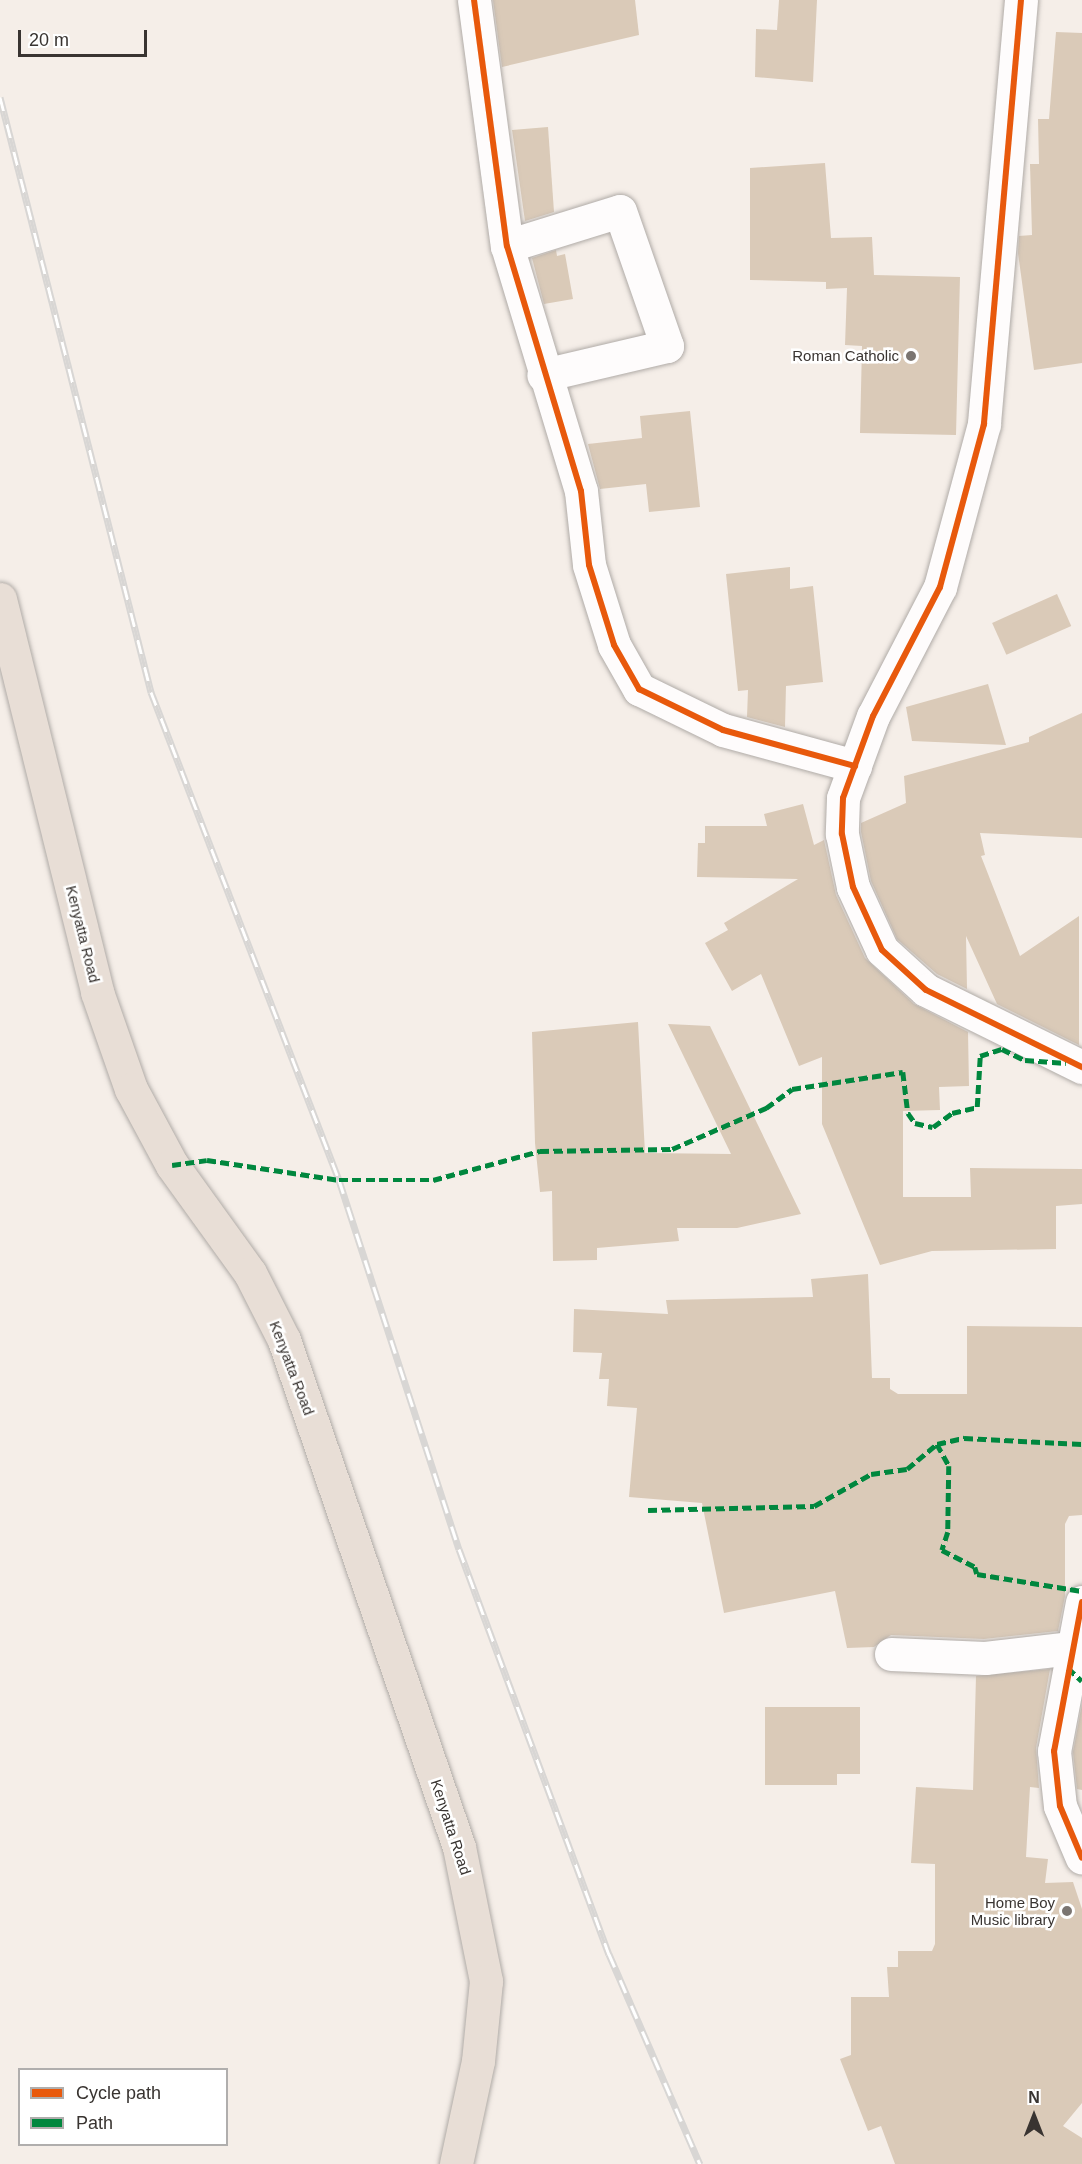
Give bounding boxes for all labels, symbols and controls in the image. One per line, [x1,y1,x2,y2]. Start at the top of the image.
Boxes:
scale bar [21,18,150,56]
text: 20 m [29,30,69,50]
place label: Roman Catholic [792,347,899,365]
marker: Roman Catholic [904,349,918,363]
street label: Kenyatta Road [62,884,104,984]
street label: Kenyatta Road [266,1318,318,1418]
street label: Kenyatta Road [427,1777,475,1877]
place label: Home Boy Music library [971,1893,1055,1928]
marker: Home Boy Music library [1060,1904,1074,1918]
legend [18,2068,228,2146]
text: Cycle path [76,2083,161,2103]
north arrow [1004,2086,1064,2146]
text: N [1028,2089,1040,2106]
text: Path [76,2113,113,2133]

